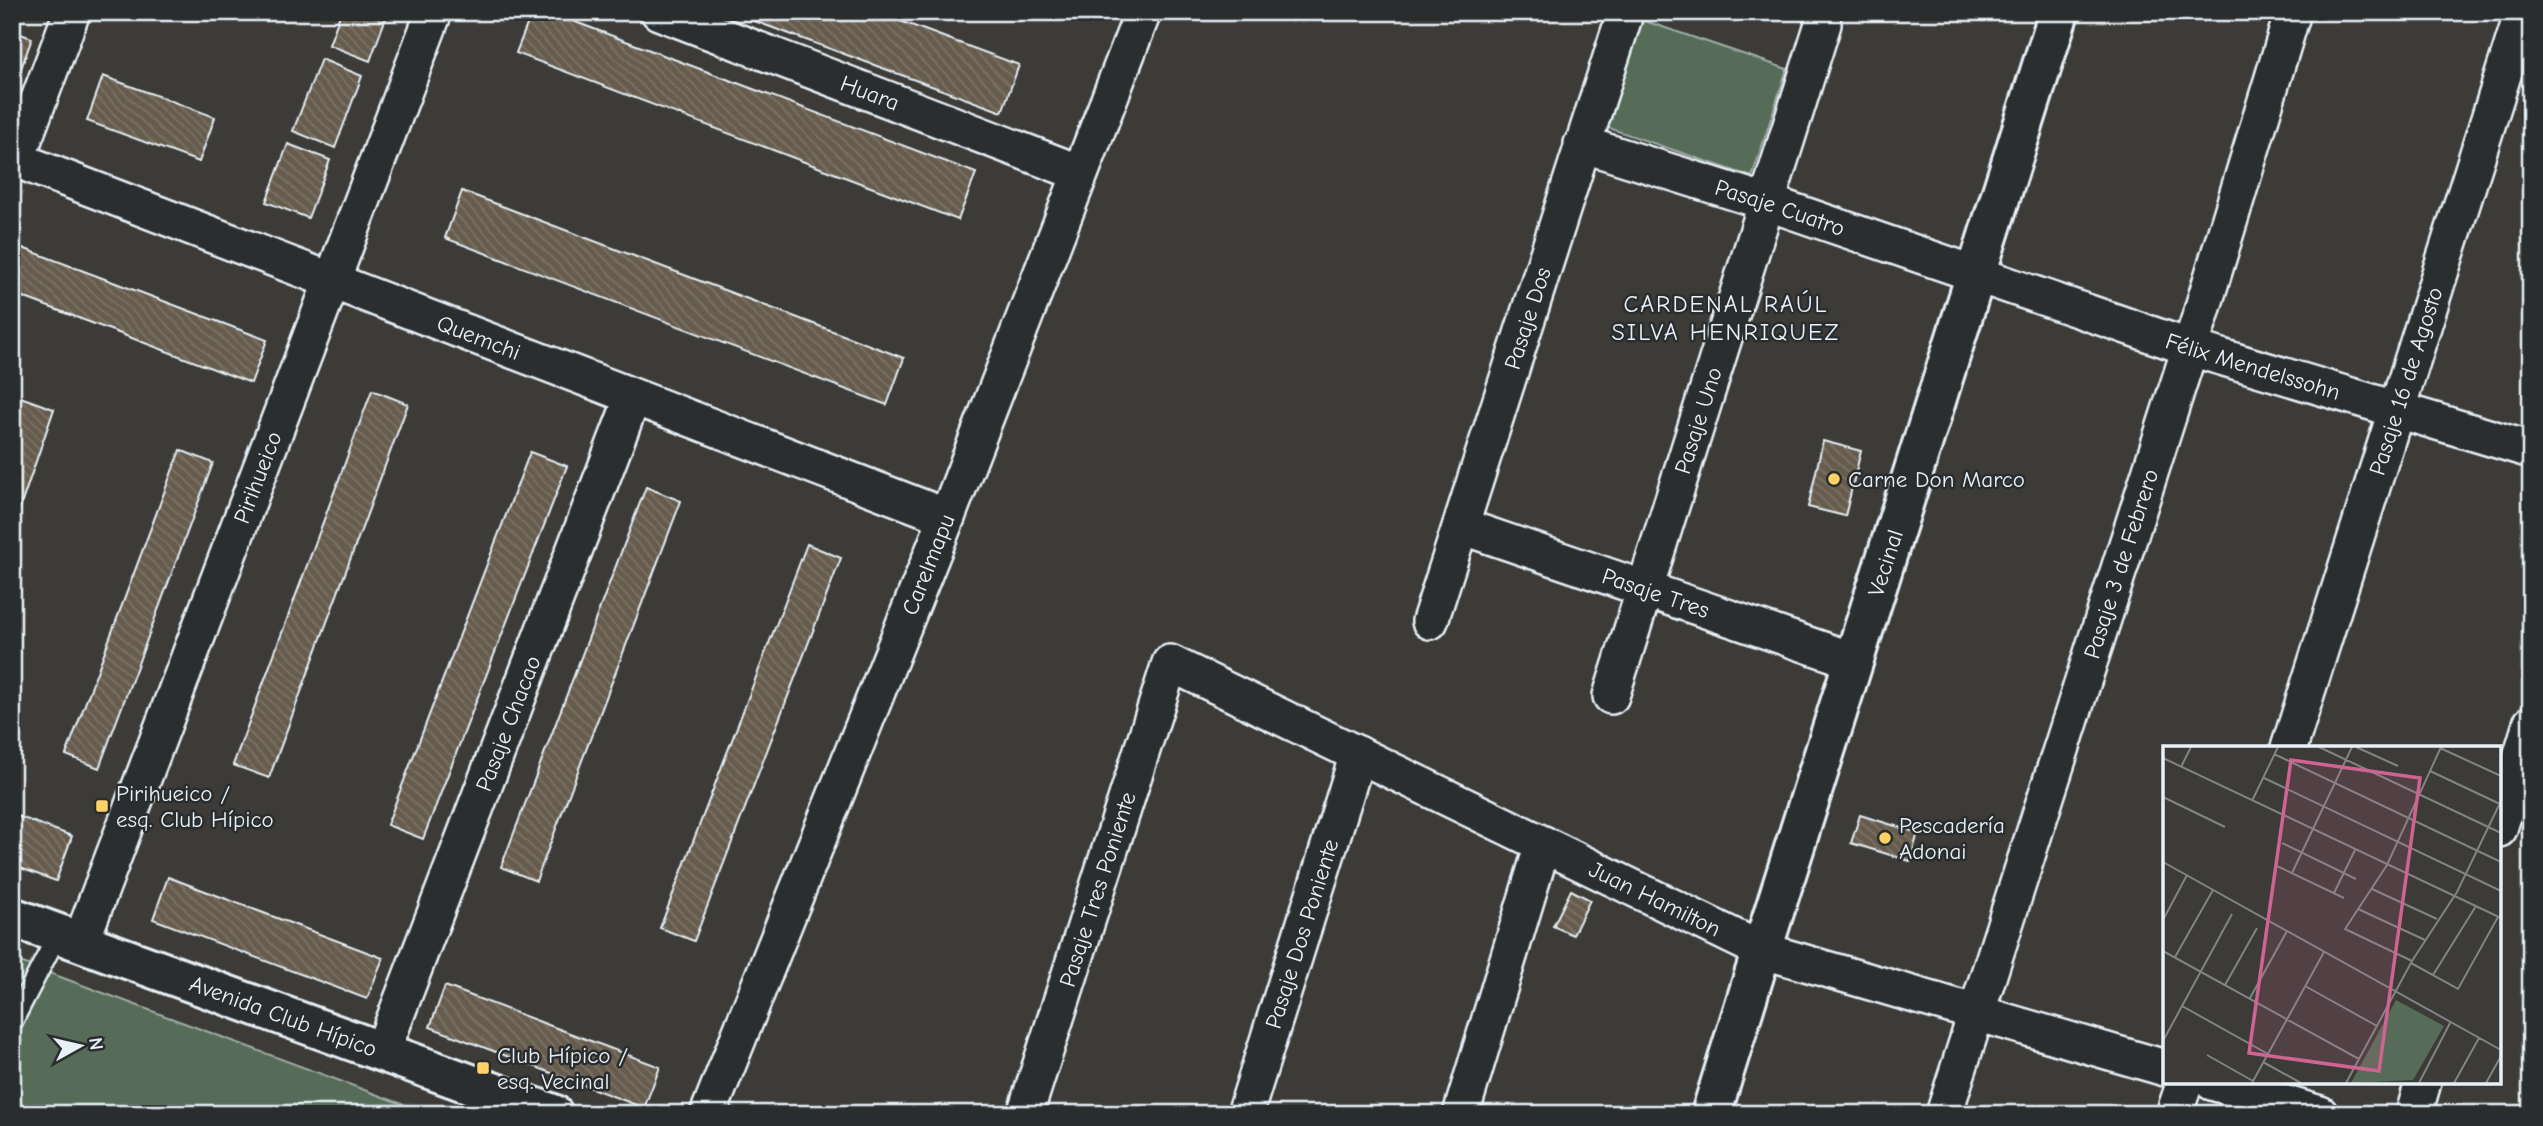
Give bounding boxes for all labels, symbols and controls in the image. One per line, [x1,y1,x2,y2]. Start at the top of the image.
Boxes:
street label: Huara [837,69,903,116]
street label: Pasaje Cuatro [1712,173,1849,242]
street label: Pasaje Dos [1498,264,1556,373]
street label: Pasaje 16 de Agosto [2363,284,2448,478]
district label: CARDENAL RAÚL SILVA HENRIQUEZ [1612,290,1840,346]
street label: Quemchi [433,309,524,365]
street label: Félix Mendelssohn [2162,327,2344,405]
street label: Pasaje Uno [1668,364,1727,477]
street label: Pirihueico [228,427,287,527]
place label: Carne Don Marco [1848,466,2025,493]
street label: Pasaje 3 de Febrero [2078,466,2164,662]
marker: Carne Don Marco [1826,471,1842,487]
street label: Carelmapu [896,510,960,619]
street label: Vecinal [1862,526,1908,600]
street label: Pasaje Tres [1599,562,1713,624]
street label: Pasaje Chacao [470,652,546,795]
inset map [2163,746,2501,1084]
place label: Pirihueico / esq. Club Hípico [116,780,274,833]
street label: Pasaje Tres Poniente [1053,789,1141,990]
marker: Pirihueico / esq. Club Hípico [94,798,110,814]
place label: Pescadería Adonai [1899,812,2005,865]
marker: Pescadería Adonai [1877,830,1893,846]
street label: Pasaje Dos Poniente [1259,835,1344,1032]
street label: Juan Hamilton [1585,855,1725,942]
street label: Avenida Club Hípico [186,969,381,1062]
north arrow [46,1010,116,1080]
text: N [84,1036,108,1051]
place label: Club Hípico / esq. Vecinal [497,1042,628,1095]
marker: Club Hípico / esq. Vecinal [475,1060,491,1076]

